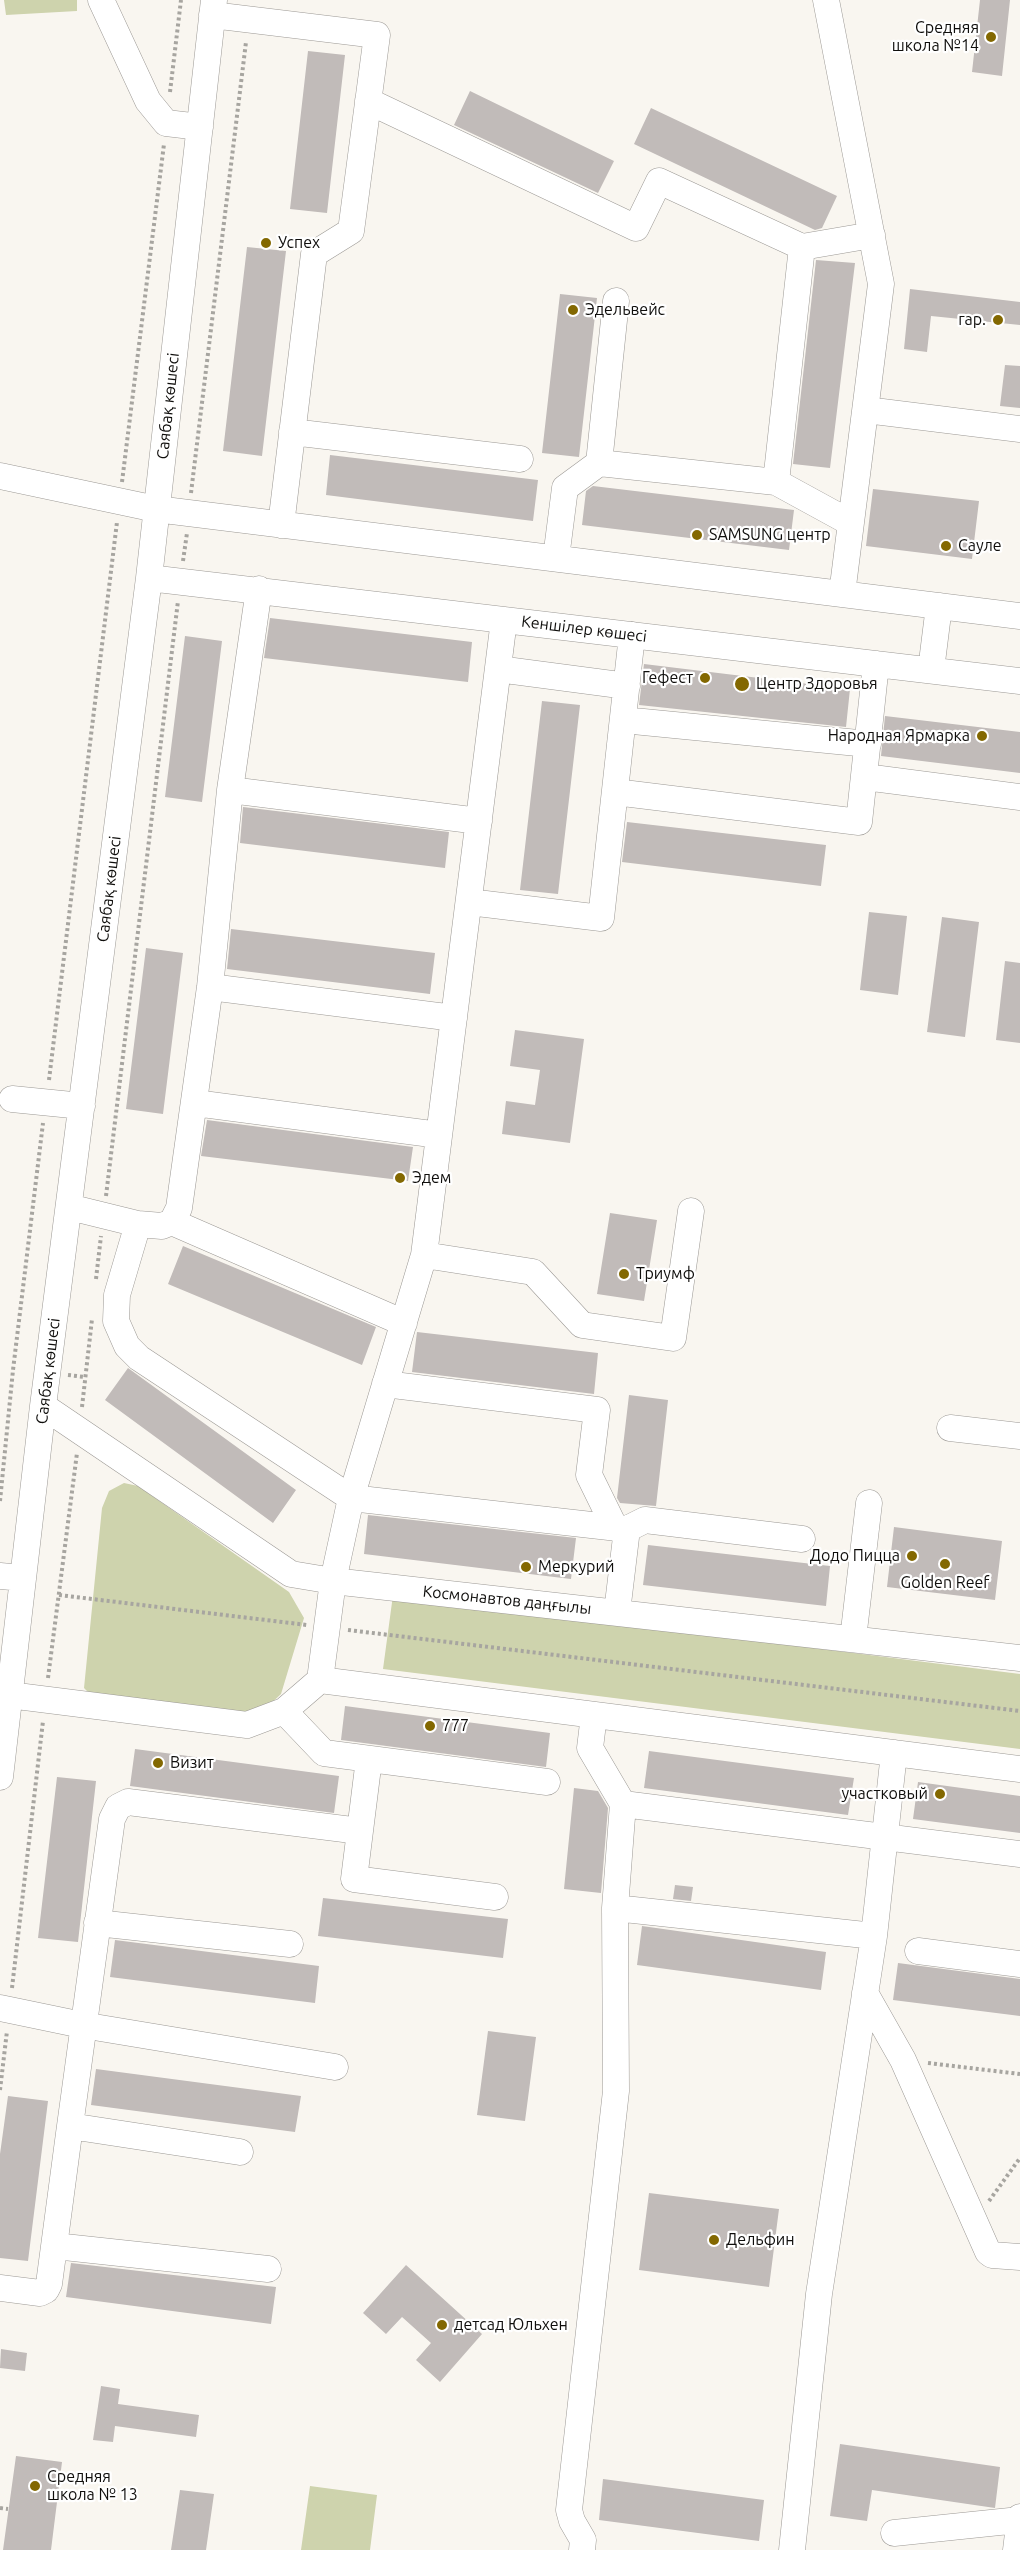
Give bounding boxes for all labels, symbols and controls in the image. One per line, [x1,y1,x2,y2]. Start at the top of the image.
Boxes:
place label: Средняя школа №14 [892,18,979,56]
marker: Средняя школа №14 [984,30,998,44]
place label: Успех [278,233,320,253]
marker: Успех [259,236,273,250]
place label: Эдельвейс [585,300,665,320]
marker: Эдельвейс [566,303,580,317]
place label: гар. [958,310,986,330]
marker: гар. [991,313,1005,327]
street label: Саябақ көшесі [153,352,183,460]
place label: SAMSUNG центр [709,525,831,545]
marker: SAMSUNG центр [690,528,704,542]
place label: Сауле [958,536,1002,556]
marker: Сауле [939,539,953,553]
street label: Кеншілер көшесі [520,612,648,646]
place label: Гефест [642,668,693,688]
marker: Гефест [698,671,712,685]
place label: Центр Здоровья [756,674,878,694]
marker: Центр Здоровья [733,675,751,693]
place label: Народная Ярмарка [828,726,970,746]
marker: Народная Ярмарка [975,729,989,743]
street label: Саябақ көшесі [93,835,125,943]
place label: Эдем [412,1168,451,1188]
marker: Эдем [393,1171,407,1185]
place label: Триумф [636,1264,695,1284]
marker: Триумф [617,1267,631,1281]
street label: Саябақ көшесі [32,1317,64,1425]
place label: Додо Пицца [810,1546,900,1566]
marker: Додо Пицца [905,1549,919,1563]
place label: Меркурий [538,1557,614,1577]
marker: Golden Reef [938,1557,952,1571]
marker: Меркурий [519,1560,533,1574]
place label: Golden Reef [901,1573,989,1593]
street label: Космонавтов даңғылы [422,1582,592,1618]
place label: 777 [442,1716,469,1736]
marker: 777 [423,1719,437,1733]
place label: Визит [170,1753,214,1773]
marker: Визит [151,1756,165,1770]
place label: участковый [841,1784,928,1804]
marker: участковый [933,1787,947,1801]
place label: Дельфин [726,2230,795,2250]
marker: Дельфин [707,2233,721,2247]
place label: детсад Юльхен [454,2315,568,2335]
marker: детсад Юльхен [435,2318,449,2332]
place label: Средняя школа № 13 [47,2467,138,2505]
marker: Средняя школа № 13 [28,2479,42,2493]

